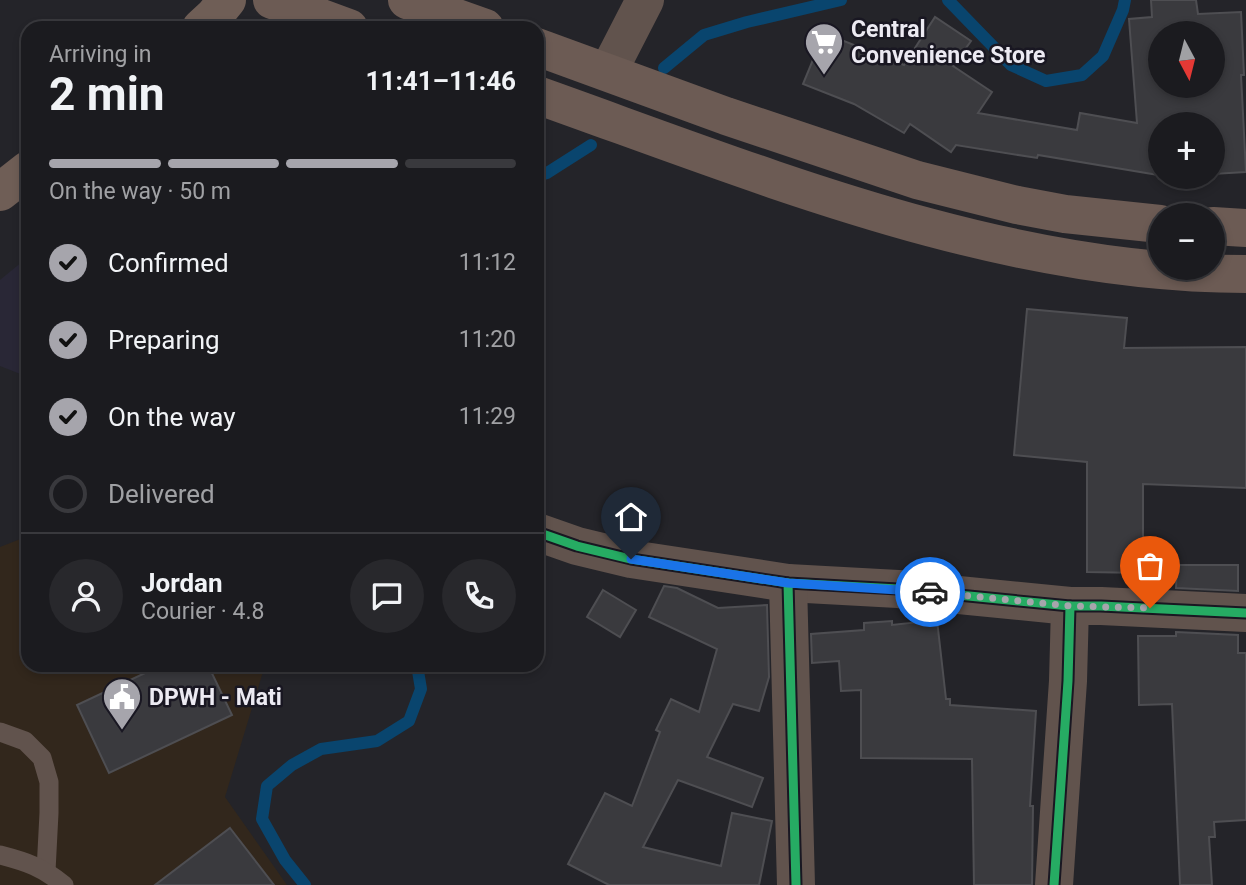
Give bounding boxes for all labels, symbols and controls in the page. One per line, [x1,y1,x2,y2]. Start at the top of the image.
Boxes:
place label: Central Convenience Store [851,16,1046,69]
supermarket icon: Central Convenience Store [803,21,845,76]
north arrow [1148,21,1225,98]
map controls [1148,21,1225,280]
text: Arriving in [49,41,152,68]
text: 11:41–11:46 [366,66,516,96]
text: 2 min [49,67,165,121]
button: + [1148,112,1225,189]
text: On the way · 50 m [49,178,231,205]
button: − [1148,203,1225,280]
icon: check [49,244,87,282]
text: Confirmed [108,248,229,278]
text: 11:12 [459,249,516,276]
icon: check [49,321,87,359]
text: Preparing [108,325,220,355]
text: 11:20 [459,326,516,353]
icon: check [49,398,87,436]
text: On the way [108,402,236,432]
text: 11:29 [459,403,516,430]
text: Delivered [108,479,215,509]
pin [601,487,661,559]
icon: home [612,498,650,536]
pin [1120,536,1180,608]
icon: bag [1131,547,1169,585]
courier [895,557,965,627]
button: person [49,559,123,633]
button: chat [350,559,424,633]
button: phone [442,559,516,633]
text: Jordan [141,568,223,598]
icon: car [911,573,949,611]
text: Courier · 4.8 [141,598,264,625]
public building icon: DPWH - Mati [101,676,143,731]
place label: DPWH - Mati [149,684,282,711]

